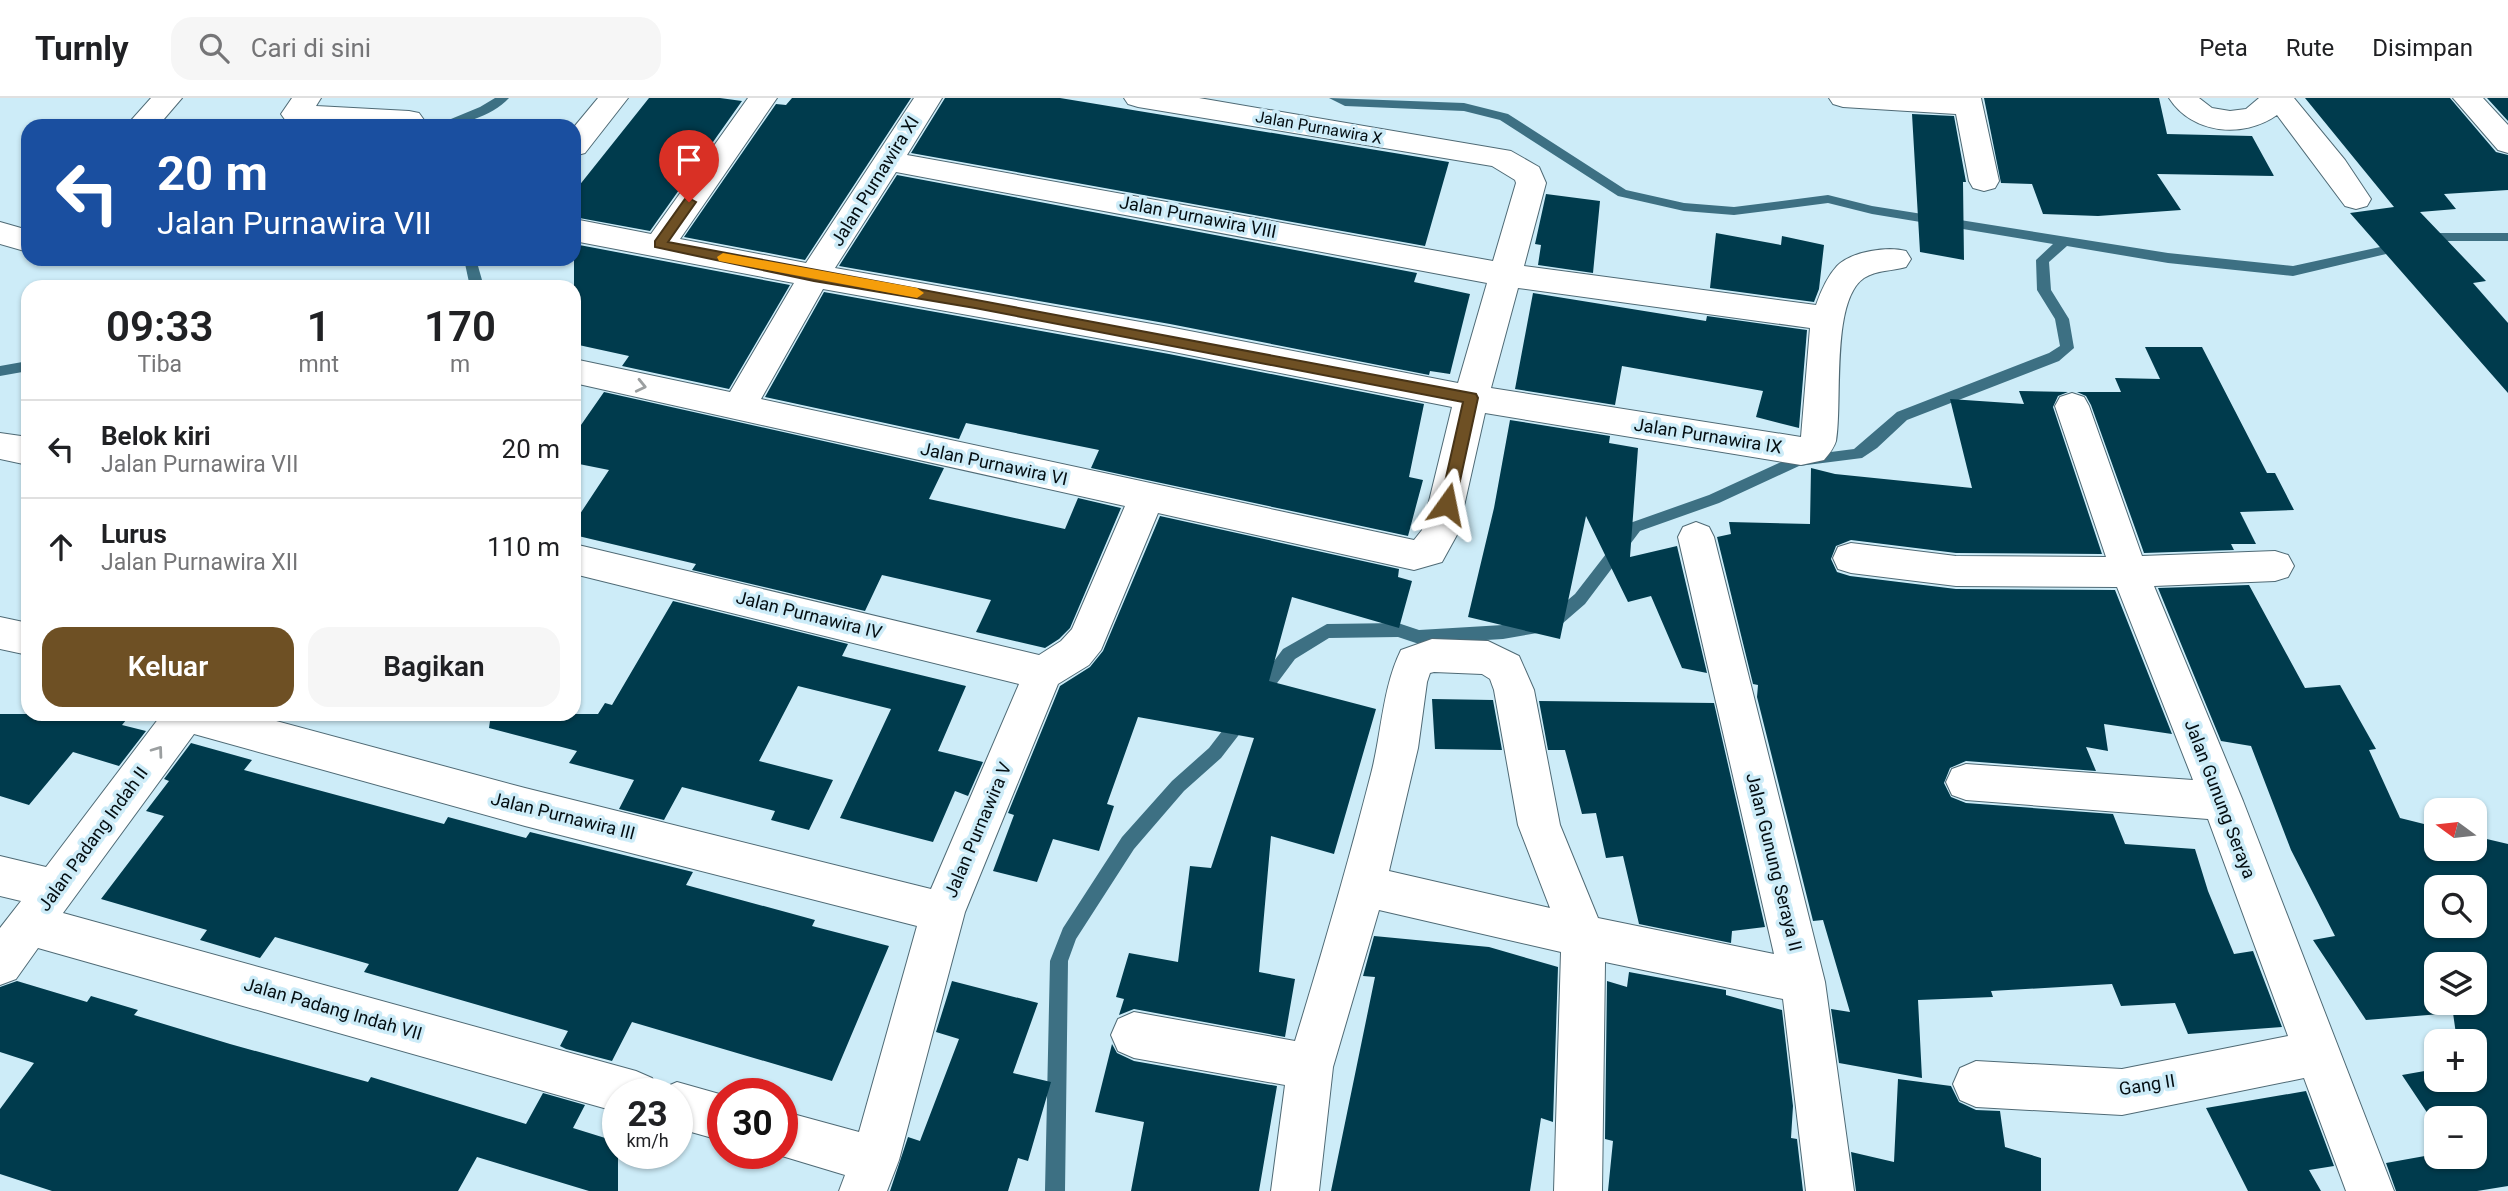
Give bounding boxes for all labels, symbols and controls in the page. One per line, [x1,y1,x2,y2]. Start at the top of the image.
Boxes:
search box [171,17,661,80]
text: Turnly [35,29,129,68]
icon: search [195,29,233,67]
text: Cari di sini [251,33,371,63]
text: Peta [2199,34,2248,62]
text: Rute [2286,34,2334,62]
text: Disimpan [2372,34,2473,62]
street label: Jalan Purnawira X [1254,107,1384,148]
street label: Jalan Purnawira XI [826,112,923,250]
pin [659,130,719,202]
icon: arrive [670,141,708,179]
text: 20 m [157,145,268,202]
icon: left [42,147,133,238]
street label: Jalan Purnawira VIII [1118,191,1278,242]
text: Jalan Purnawira VII [157,204,432,242]
text: 09:33 [106,302,213,351]
text: 1 [307,302,331,351]
text: 170 [424,302,496,351]
text: Tiba [137,351,182,378]
text: mnt [299,351,339,378]
text: m [450,351,470,378]
one-way arrow [634,378,646,392]
street label: Jalan Purnawira IX [1633,413,1784,458]
text: Belok kiri [101,421,211,451]
icon: left [42,430,80,468]
text: 20 m [502,434,560,464]
street label: Jalan Purnawira VI [919,438,1069,489]
text: Jalan Purnawira VII [101,451,299,478]
position arrow [1410,467,1484,541]
text: Lurus [101,519,167,549]
icon: ahead [42,528,80,566]
text: 110 m [487,532,560,562]
text: Jalan Purnawira XII [101,549,298,576]
street label: Jalan Purnawira IV [734,586,885,643]
button: Keluar [42,627,294,707]
button: Bagikan [308,627,560,707]
street label: Jalan Gunung Seraya [2180,716,2260,881]
one-way arrow [149,747,162,759]
street label: Jalan Purnawira V [940,759,1016,901]
street label: Jalan Padang Indah II [33,763,152,915]
street label: Jalan Gunung Seraya II [1742,771,1807,953]
street label: Jalan Purnawira III [489,787,637,844]
north arrow [2424,798,2487,861]
map controls [2424,798,2487,1169]
button: search [2424,875,2487,938]
button: layers [2424,952,2487,1015]
street label: Jalan Padang Indah VII [242,973,425,1044]
button: + [2424,1029,2487,1092]
street label: Gang II [2117,1070,2176,1099]
speed limit sign: 30 [707,1078,798,1169]
text: 23 [627,1094,668,1135]
button: − [2424,1106,2487,1169]
text: km/h [626,1130,669,1151]

